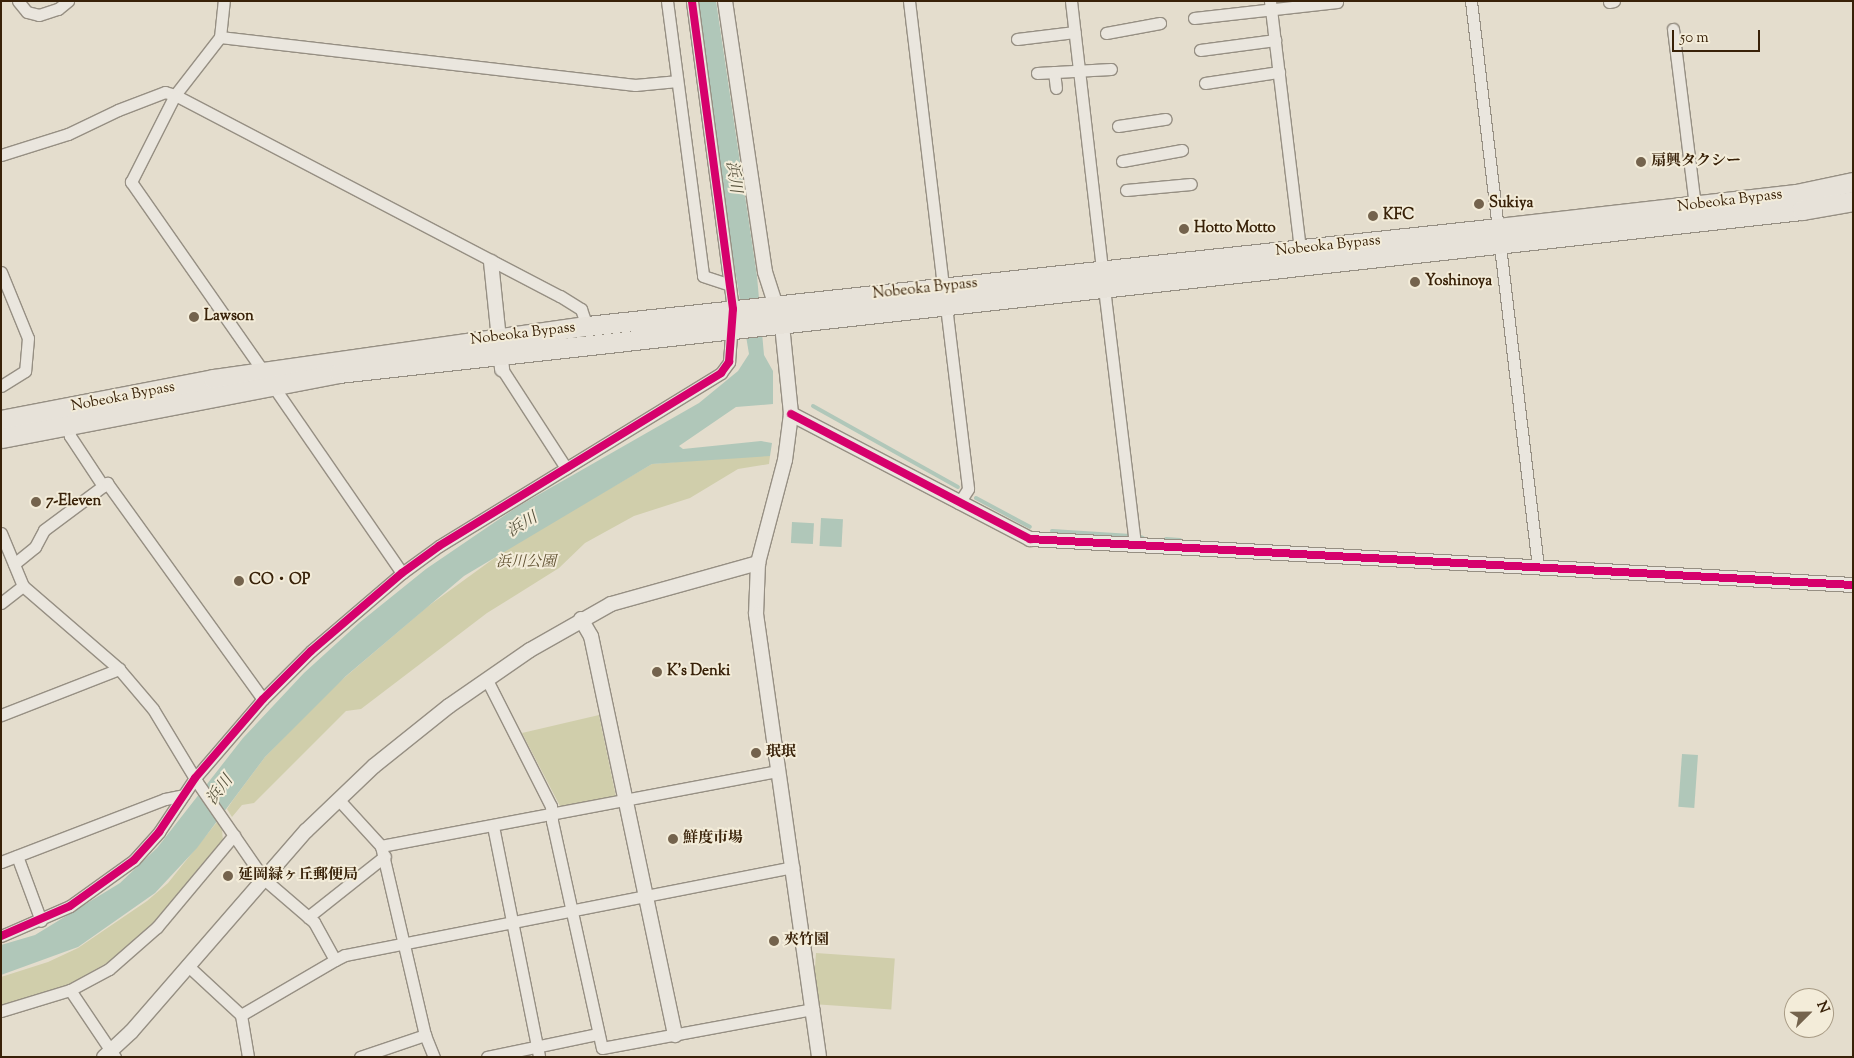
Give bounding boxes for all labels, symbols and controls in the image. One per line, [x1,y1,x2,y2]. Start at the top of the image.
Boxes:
scale bar [1674,20,1762,52]
text: 50 m [1680,28,1709,49]
place label: 扇興タクシー [1651,153,1741,171]
marker: 扇興タクシー [1635,156,1647,168]
water label: 浜川 [720,160,744,194]
street label: Nobeoka Bypass [1677,186,1783,216]
place label: Sukiya [1489,195,1533,213]
marker: Sukiya [1473,198,1485,210]
place label: KFC [1383,207,1414,225]
marker: KFC [1367,210,1379,222]
place label: Hotto Motto [1194,220,1276,238]
marker: Hotto Motto [1178,223,1190,235]
street label: Nobeoka Bypass [1275,232,1381,260]
place label: Yoshinoya [1425,273,1492,291]
street label: Nobeoka Bypass [872,275,978,303]
marker: Yoshinoya [1409,276,1421,288]
place label: Lawson [204,308,254,326]
marker: Lawson [188,311,200,323]
street label: Nobeoka Bypass [470,319,576,349]
street label: Nobeoka Bypass [70,378,176,416]
place label: 7-Eleven [46,493,101,511]
marker: 7-Eleven [30,496,42,508]
water label: 浜川 [504,510,542,542]
park label: 浜川公園 [496,554,556,572]
place label: CO・OP [249,572,310,590]
marker: CO・OP [233,575,245,587]
place label: K's Denki [667,663,730,681]
marker: K's Denki [651,666,663,678]
place label: 珉珉 [766,744,796,762]
marker: 珉珉 [750,747,762,759]
water label: 浜川 [204,772,238,810]
place label: 鮮度市場 [683,830,743,848]
marker: 鮮度市場 [667,833,679,845]
place label: 延岡緑ヶ丘郵便局 [238,867,358,885]
marker: 延岡緑ヶ丘郵便局 [222,870,234,882]
place label: 夾竹園 [784,932,829,950]
marker: 夾竹園 [768,935,780,947]
north arrow [1784,988,1834,1038]
text: N [1810,998,1833,1017]

